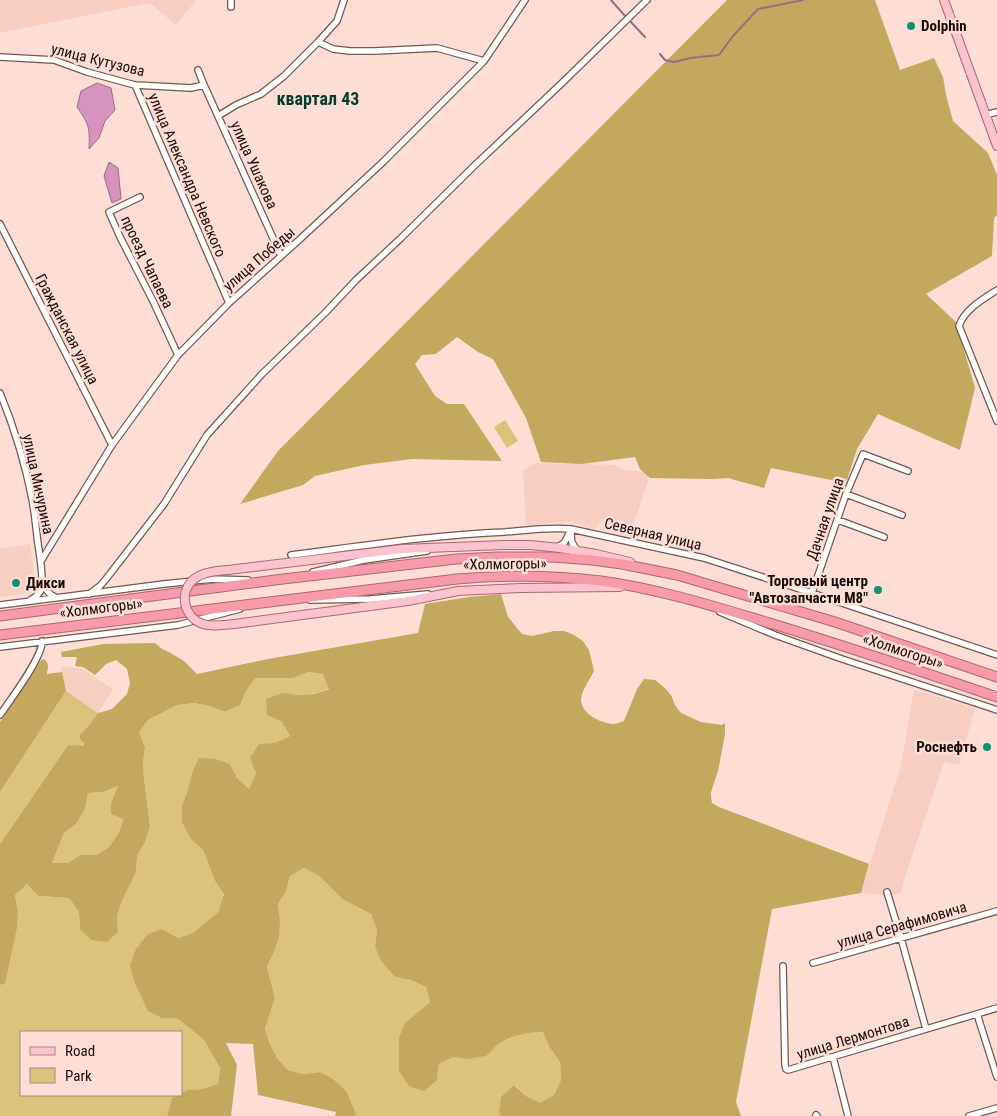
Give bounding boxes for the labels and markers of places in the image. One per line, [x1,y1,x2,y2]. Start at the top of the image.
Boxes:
place label: Dolphin [921,17,967,35]
marker: Dolphin [905,20,917,32]
place label: Торговый центр "Автозапчасти М8" [749,572,868,607]
place label: Дикси [26,574,65,592]
marker: Дикси [10,577,22,589]
marker: Торговый центр "Автозапчасти М8" [872,584,884,596]
place label: Роснефть [916,738,978,756]
marker: Роснефть [981,741,993,753]

